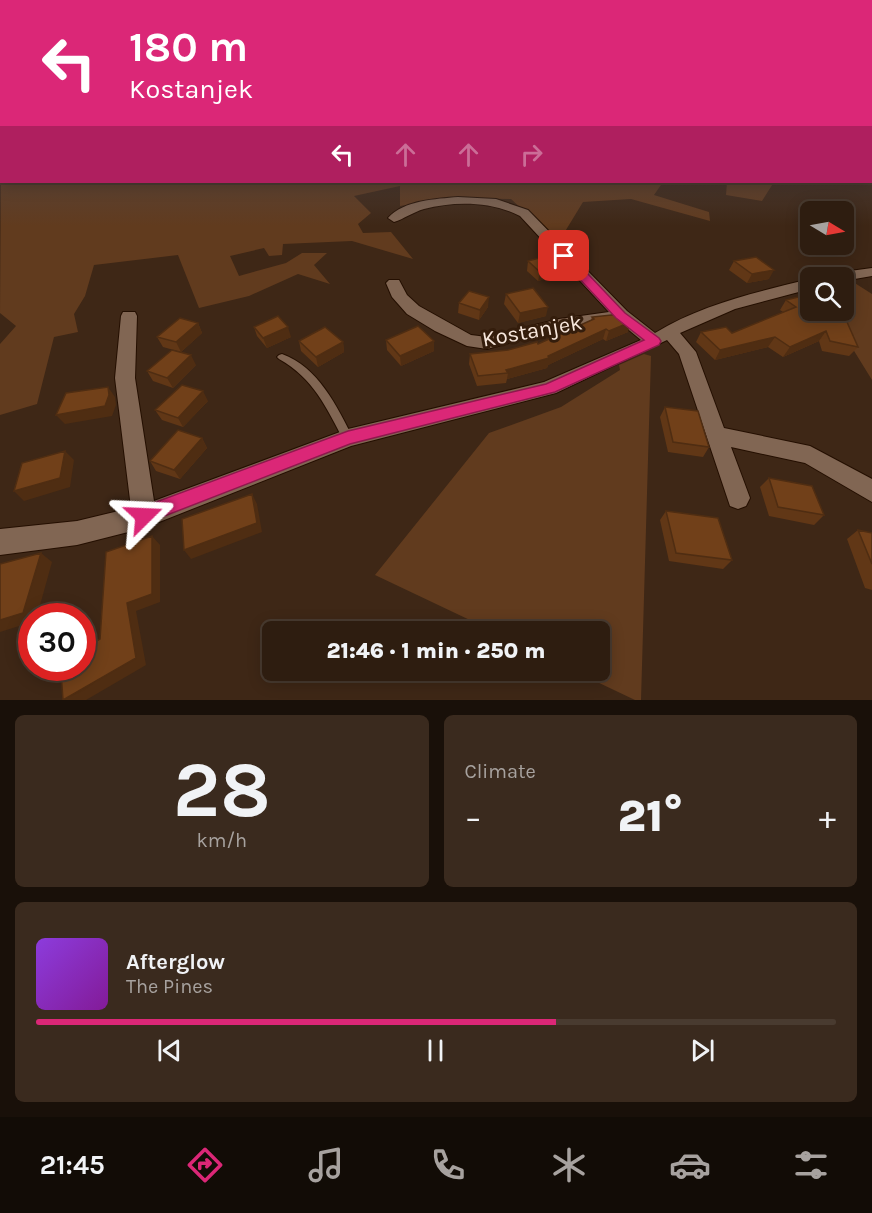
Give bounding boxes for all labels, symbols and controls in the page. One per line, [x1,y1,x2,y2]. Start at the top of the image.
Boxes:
text: 180 m [129,22,248,72]
icon: left [30,24,108,102]
text: Kostanjek [129,73,253,105]
icon: left [326,138,359,171]
icon: ahead [389,138,422,171]
icon: ahead [452,138,485,171]
icon: right [515,138,548,171]
north arrow [800,201,854,255]
map controls [800,201,854,321]
pin [538,230,589,281]
icon: arrive [547,239,580,272]
button: search [800,267,854,321]
street label: Kostanjek [480,309,584,353]
position arrow [112,484,176,548]
speed limit sign: 30 [18,603,96,681]
text: 21:46 · 1 min · 250 m [327,638,545,664]
text: 28 [173,744,271,836]
text: Climate [465,760,536,783]
text: 21° [618,790,683,842]
text: − [465,798,482,836]
text: + [819,798,836,836]
text: km/h [196,829,247,852]
text: Afterglow [126,949,225,975]
text: The Pines [126,975,213,998]
icon: previous [153,1034,186,1067]
icon: pause [419,1034,452,1067]
icon: next [686,1034,719,1067]
icon: directions [184,1144,226,1186]
icon: music [305,1144,347,1186]
icon: phone [427,1144,469,1186]
icon: climate [548,1144,590,1186]
icon: car [669,1144,711,1186]
icon: filters [790,1144,832,1186]
text: 21:45 [40,1149,105,1181]

